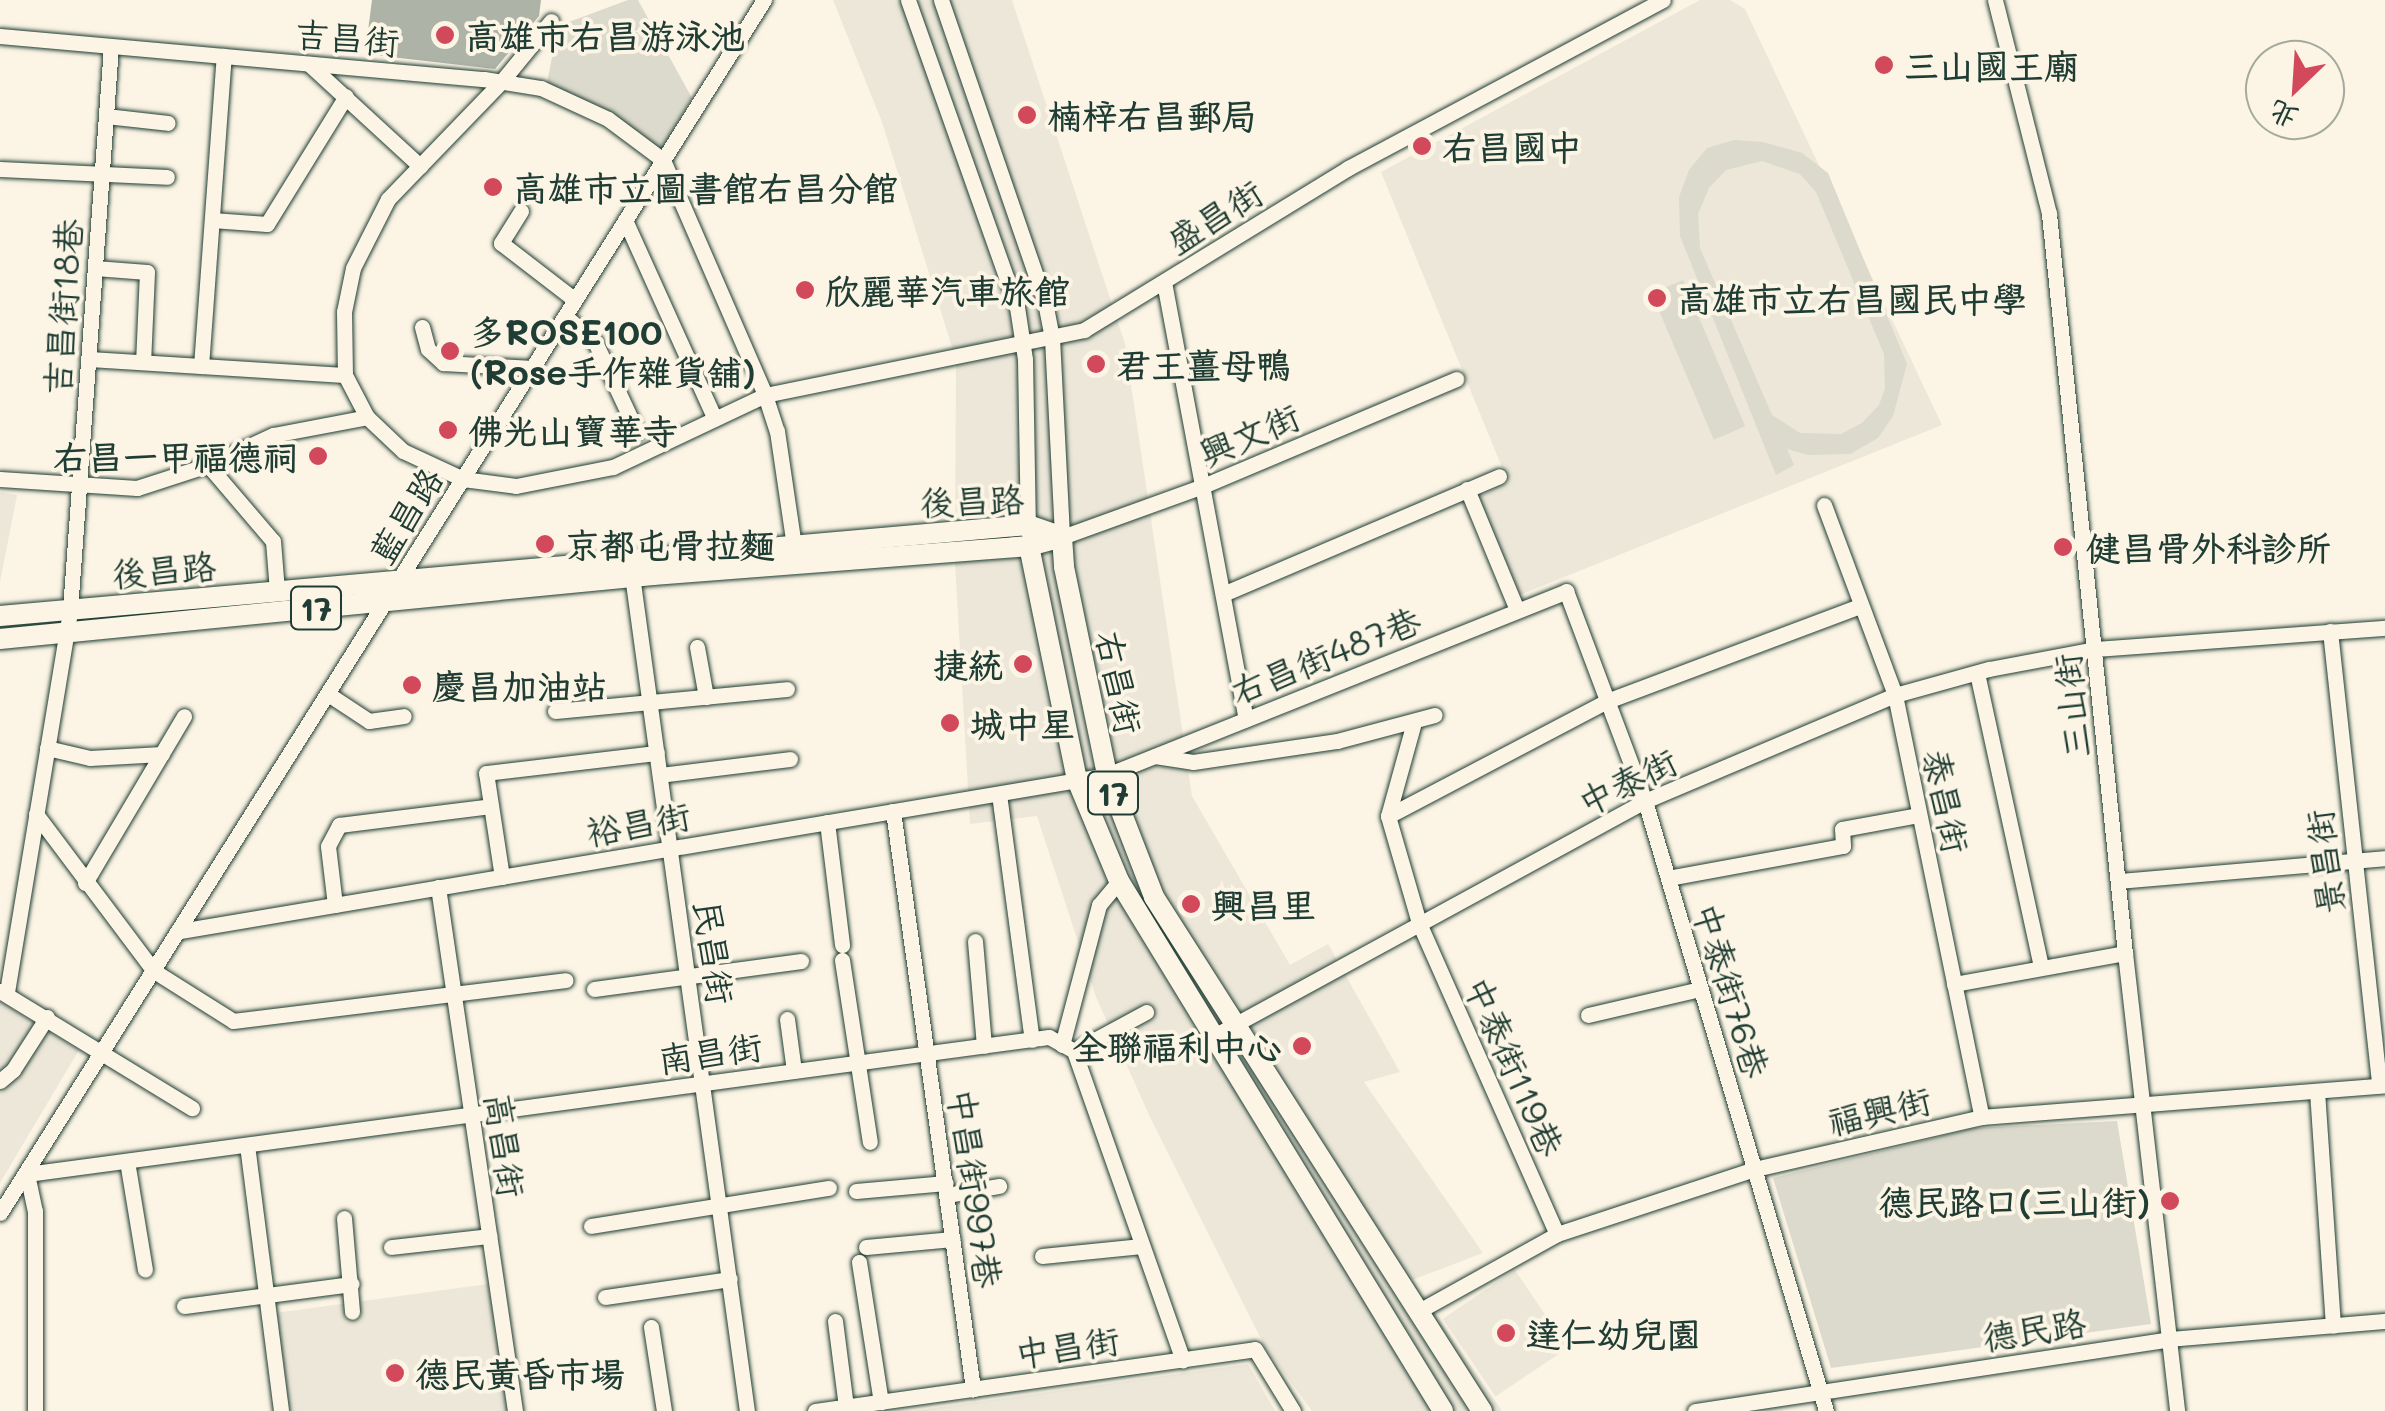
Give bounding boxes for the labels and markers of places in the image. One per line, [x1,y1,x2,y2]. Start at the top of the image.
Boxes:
place label: 高雄市右昌游泳池 [465,14,745,56]
marker: 高雄市右昌游泳池 [434,24,456,46]
place label: 三山國王廟 [1904,44,2079,86]
marker: 三山國王廟 [1873,54,1895,76]
place label: 楠梓右昌郵局 [1047,94,1257,136]
marker: 楠梓右昌郵局 [1016,104,1038,126]
place label: 右昌國中 [1442,125,1582,167]
marker: 右昌國中 [1411,135,1433,157]
place label: 高雄市立圖書館右昌分館 [513,166,898,208]
marker: 高雄市立圖書館右昌分館 [482,176,504,198]
place label: 欣麗華汽車旅館 [825,269,1070,311]
place label: 高雄市立右昌國民中學 [1677,277,2027,319]
marker: 欣麗華汽車旅館 [794,279,816,301]
marker: 高雄市立右昌國民中學 [1646,287,1668,309]
place label: 多ROSE100 (Rose手作雜貨舖) [470,310,755,392]
marker: 多ROSE100 (Rose手作雜貨舖) [439,340,461,362]
place label: 君王薑母鴨 [1116,343,1291,385]
marker: 君王薑母鴨 [1085,353,1107,375]
place label: 佛光山寶華寺 [468,409,678,451]
marker: 佛光山寶華寺 [437,419,459,441]
place label: 右昌一甲福德祠 [53,435,298,477]
marker: 右昌一甲福德祠 [307,445,329,467]
place label: 京都屯骨拉麵 [565,523,775,565]
place label: 健昌骨外科診所 [2086,526,2331,568]
marker: 京都屯骨拉麵 [534,533,556,555]
marker: 健昌骨外科診所 [2050,534,2076,560]
place label: 捷統 [933,643,1003,685]
marker: 捷統 [1012,653,1034,675]
place label: 慶昌加油站 [432,664,607,706]
marker: 慶昌加油站 [401,674,423,696]
place label: 城中星 [970,702,1075,744]
marker: 城中星 [939,712,961,734]
place label: 興昌里 [1211,883,1316,925]
marker: 興昌里 [1180,893,1202,915]
place label: 全聯福利中心 [1072,1025,1282,1067]
marker: 全聯福利中心 [1291,1035,1313,1057]
place label: 德民路口(三山街) [1879,1180,2150,1222]
marker: 德民路口(三山街) [2159,1190,2181,1212]
place label: 達仁幼兒園 [1526,1312,1701,1354]
marker: 達仁幼兒園 [1495,1322,1517,1344]
place label: 德民黃昏市場 [415,1352,625,1394]
marker: 德民黃昏市場 [384,1362,406,1384]

